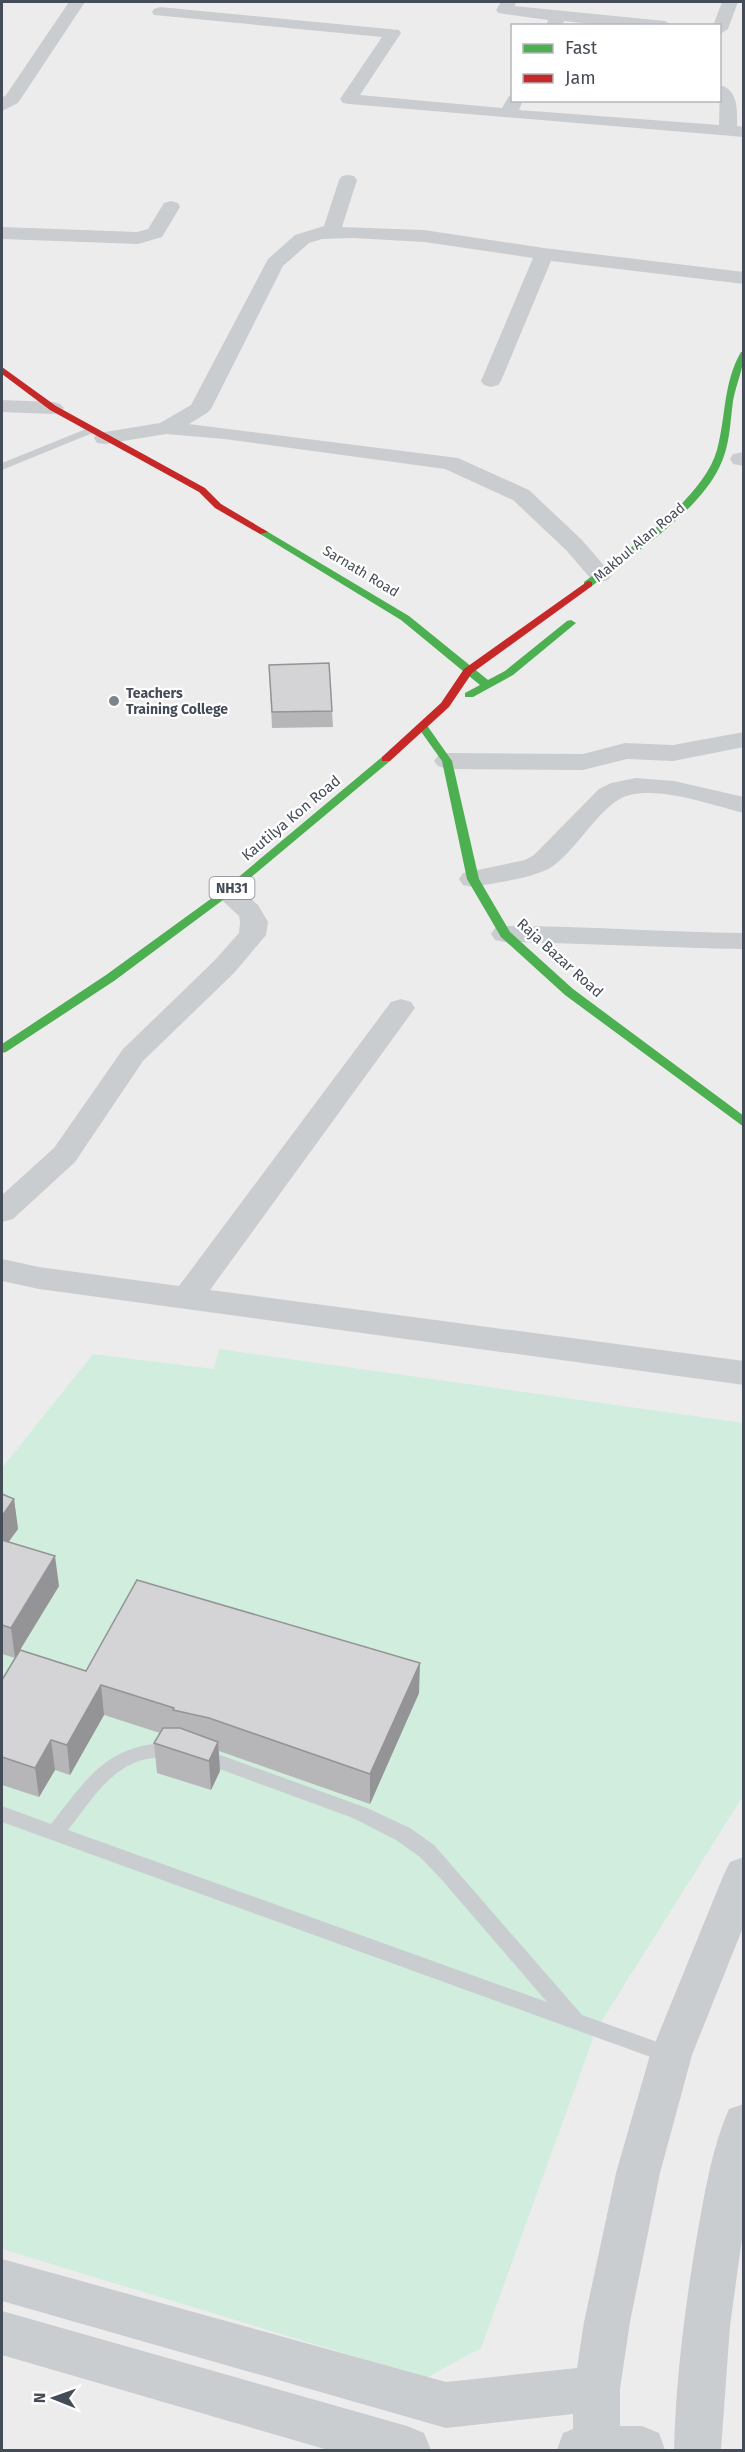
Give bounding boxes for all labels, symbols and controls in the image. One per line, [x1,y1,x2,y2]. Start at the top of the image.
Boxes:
legend [511,24,721,102]
text: Fast [565,37,598,59]
text: Jam [565,67,596,89]
street label: Makbul Alan Road [590,499,688,585]
street label: Sarnath Road [320,542,402,601]
place label: Teachers Training College [126,685,228,718]
marker: Teachers Training College [107,694,121,708]
street label: Kautilya Kon Road [238,771,344,865]
road number: NH31 [210,877,254,899]
street label: Raja Bazar Road [513,915,607,1001]
north arrow [24,2368,84,2428]
text: N [30,2392,49,2403]

